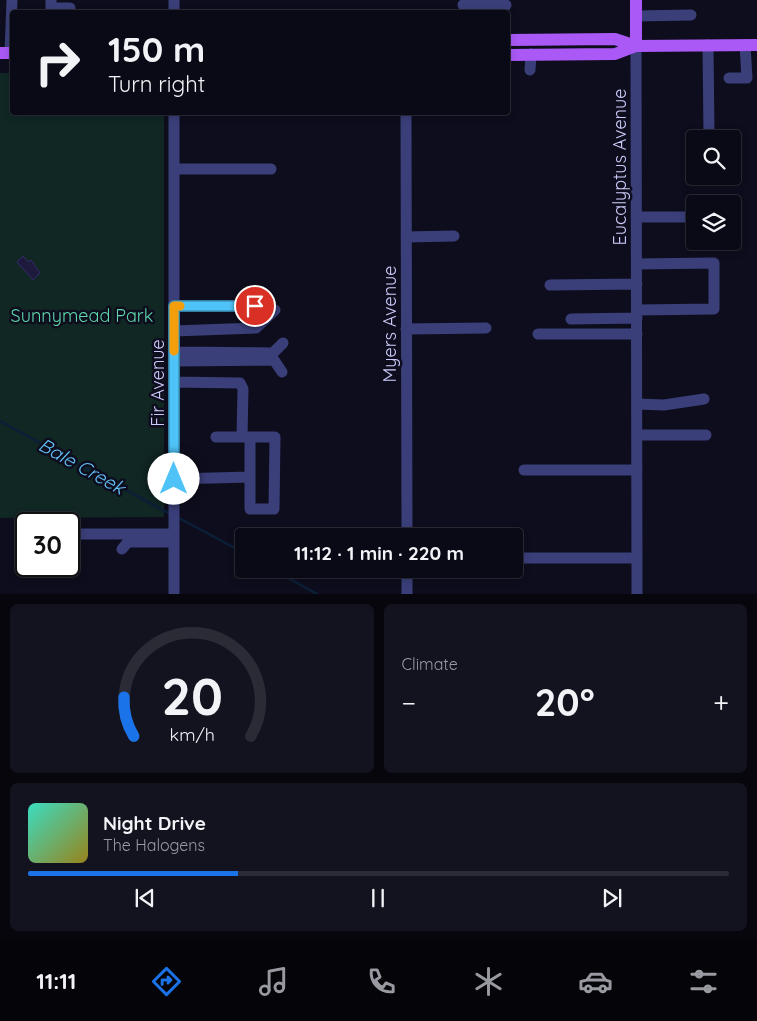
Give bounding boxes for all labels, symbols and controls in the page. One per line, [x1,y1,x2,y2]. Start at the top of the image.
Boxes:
text: 150 m [108,27,205,71]
icon: right [25,30,90,95]
text: Turn right [108,70,205,98]
street label: Eucalyptus Avenue [608,89,631,245]
map controls [686,130,741,250]
button: search [686,130,741,185]
button: layers [686,195,741,250]
street label: Myers Avenue [378,265,401,383]
pin [234,285,276,327]
icon: arrive [241,292,269,320]
park label: Sunnymead Park [11,304,153,327]
street label: Fir Avenue [146,339,169,427]
water label: Bale Creek [35,432,131,500]
position arrow [147,452,199,504]
speed limit sign: 30 [15,512,80,577]
text: 11:12 · 1 min · 220 m [294,541,464,565]
text: Climate [402,654,458,674]
text: 20 [161,663,223,728]
text: 20° [535,678,595,726]
text: − [402,685,416,720]
text: + [713,685,729,720]
text: km/h [169,723,214,745]
text: Night Drive [103,811,206,835]
text: The Halogens [103,835,205,855]
icon: previous [131,884,159,912]
icon: pause [364,884,392,912]
icon: next [598,884,626,912]
icon: directions [149,964,184,999]
icon: music [256,964,291,999]
icon: phone [364,964,399,999]
icon: climate [471,964,506,999]
icon: car [578,964,613,999]
icon: filters [686,964,721,999]
text: 11:11 [36,967,76,995]

